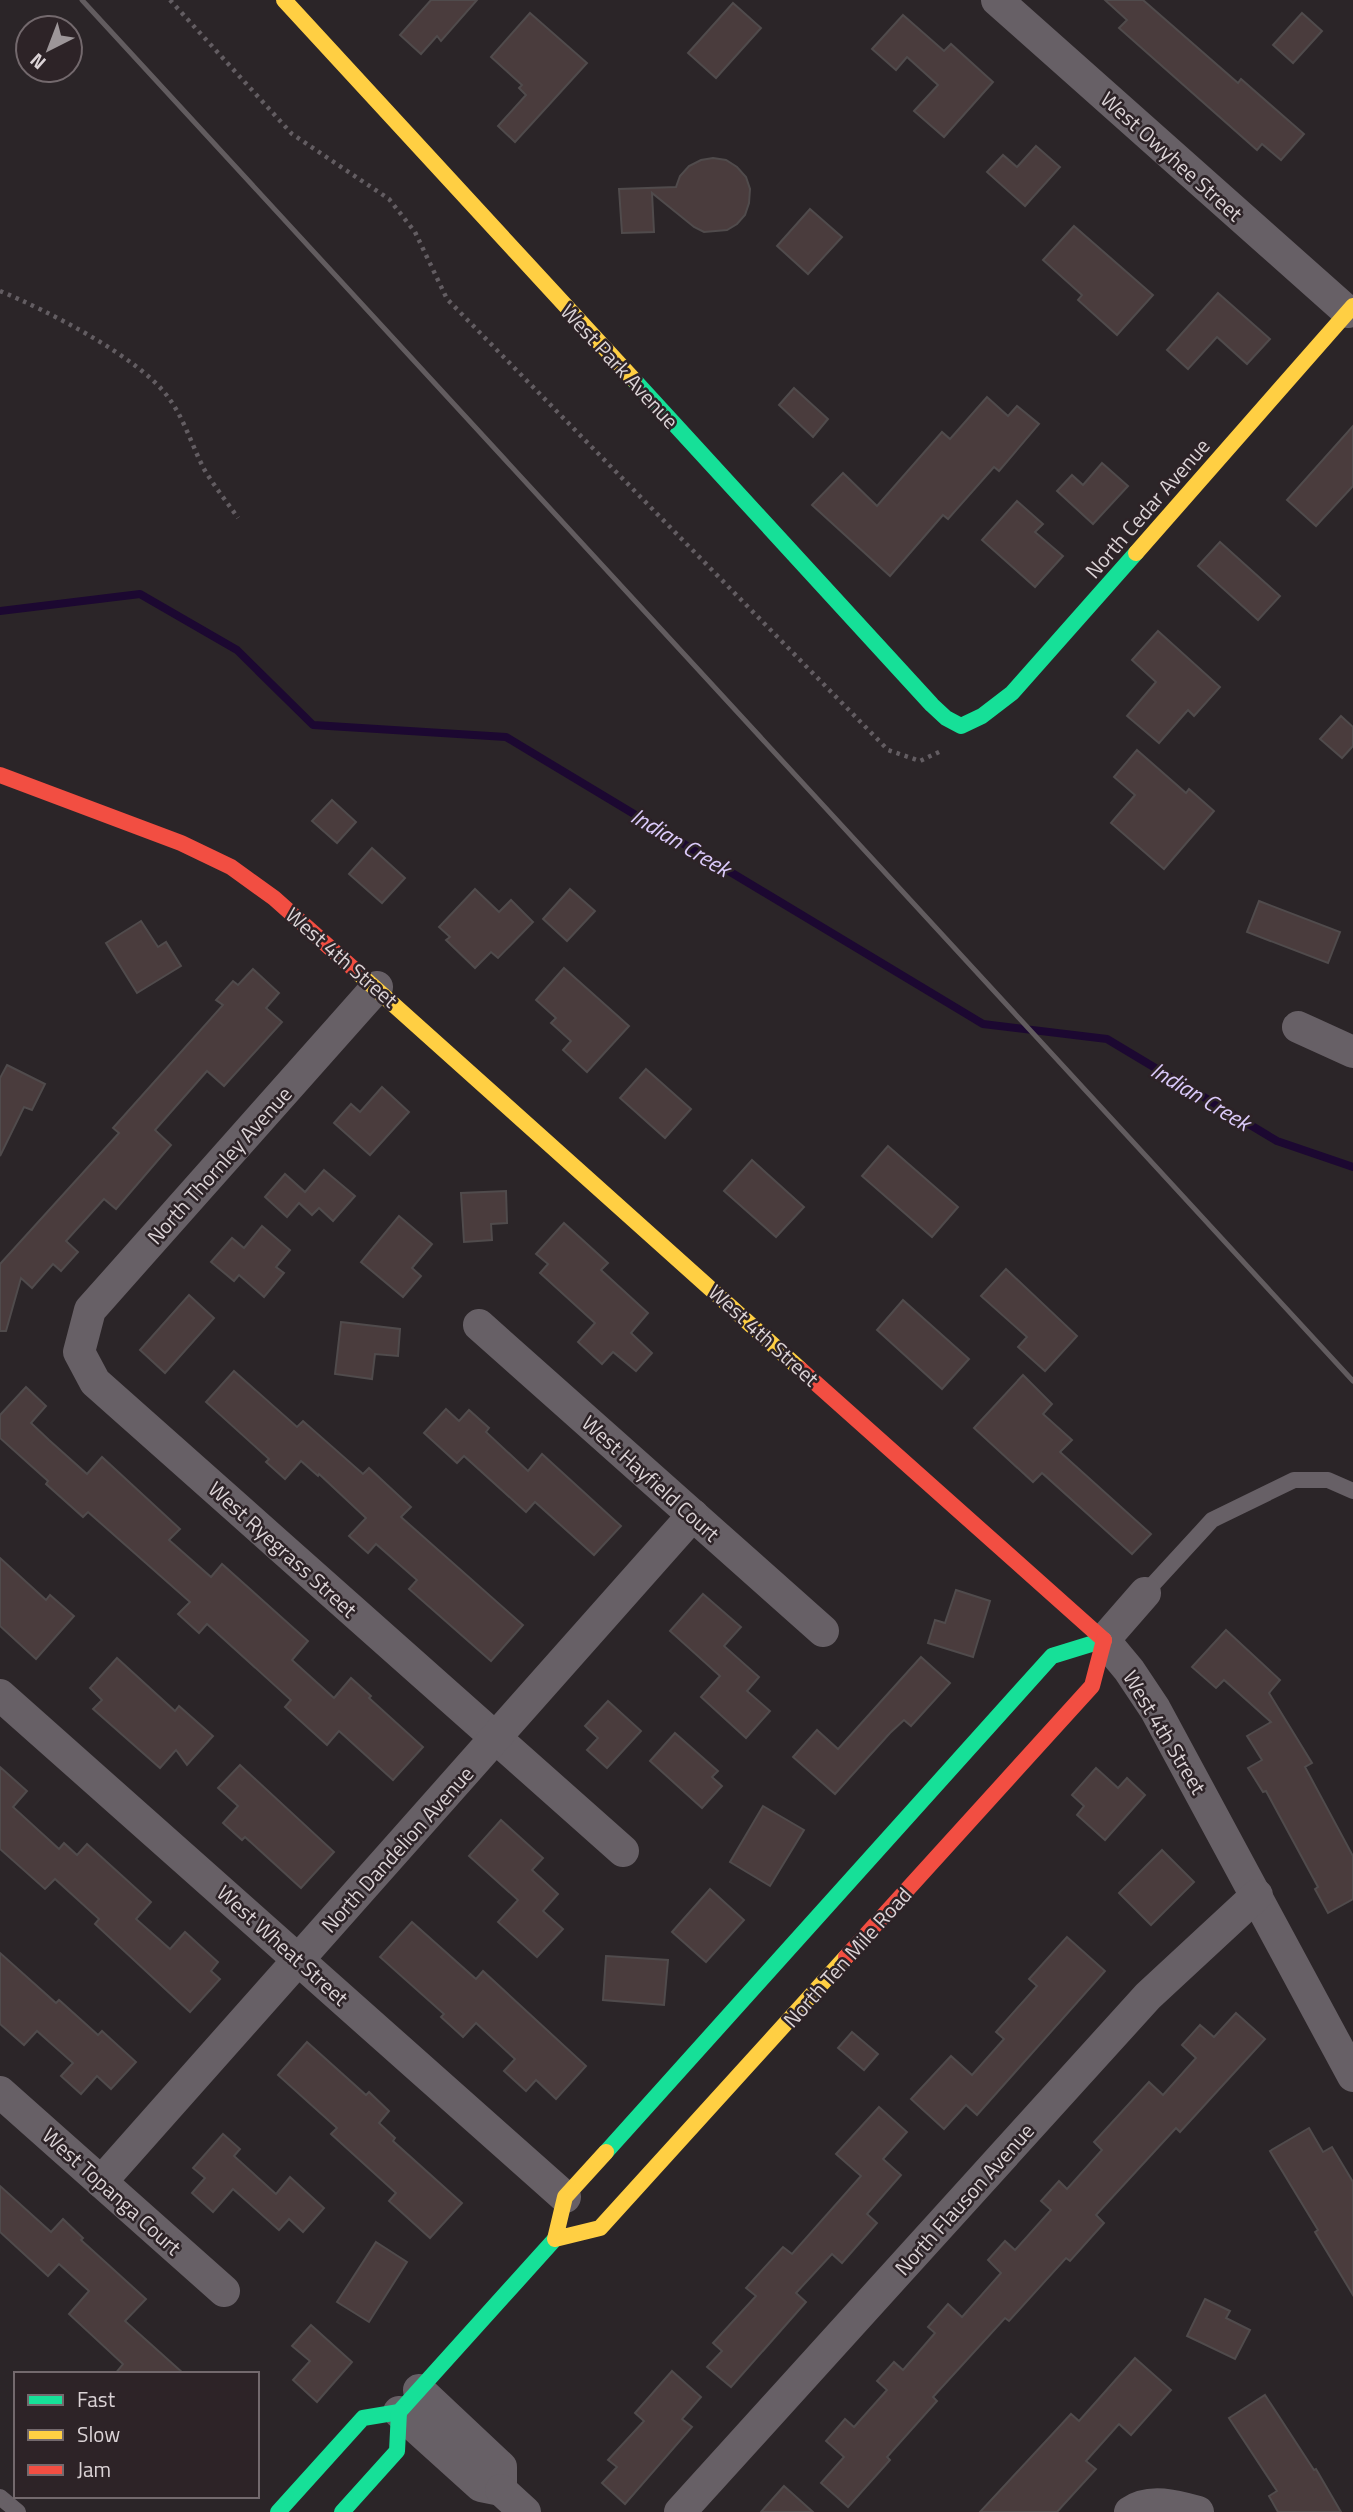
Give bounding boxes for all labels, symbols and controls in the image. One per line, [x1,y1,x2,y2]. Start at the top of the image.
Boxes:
north arrow [14,14,84,84]
text: N [23,47,52,77]
street label: West Owyhee Street [1094,83,1251,229]
street label: West Park Avenue [553,296,687,436]
street label: North Cedar Avenue [1077,431,1217,585]
water label: Indian Creek [624,798,740,887]
street label: West 4th Street [279,899,406,1015]
water label: Indian Creek [1144,1052,1260,1141]
street label: North Thornley Avenue [139,1079,299,1251]
street label: West 4th Street [701,1276,827,1394]
street label: West Hayfield Court [575,1407,728,1549]
street label: West Ryegrass Street [201,1473,365,1625]
street label: West 4th Street [1115,1664,1215,1801]
street label: North Dandelion Avenue [313,1758,481,1940]
street label: West Wheat Street [210,1877,356,2013]
street label: North Ten Mile Road [775,1880,919,2034]
street label: North Flauson Avenue [887,2116,1041,2282]
street label: West Topanga Court [35,2120,189,2263]
legend [14,2372,259,2498]
text: Fast [77,2383,116,2415]
text: Slow [77,2418,120,2450]
text: Jam [77,2453,111,2485]

